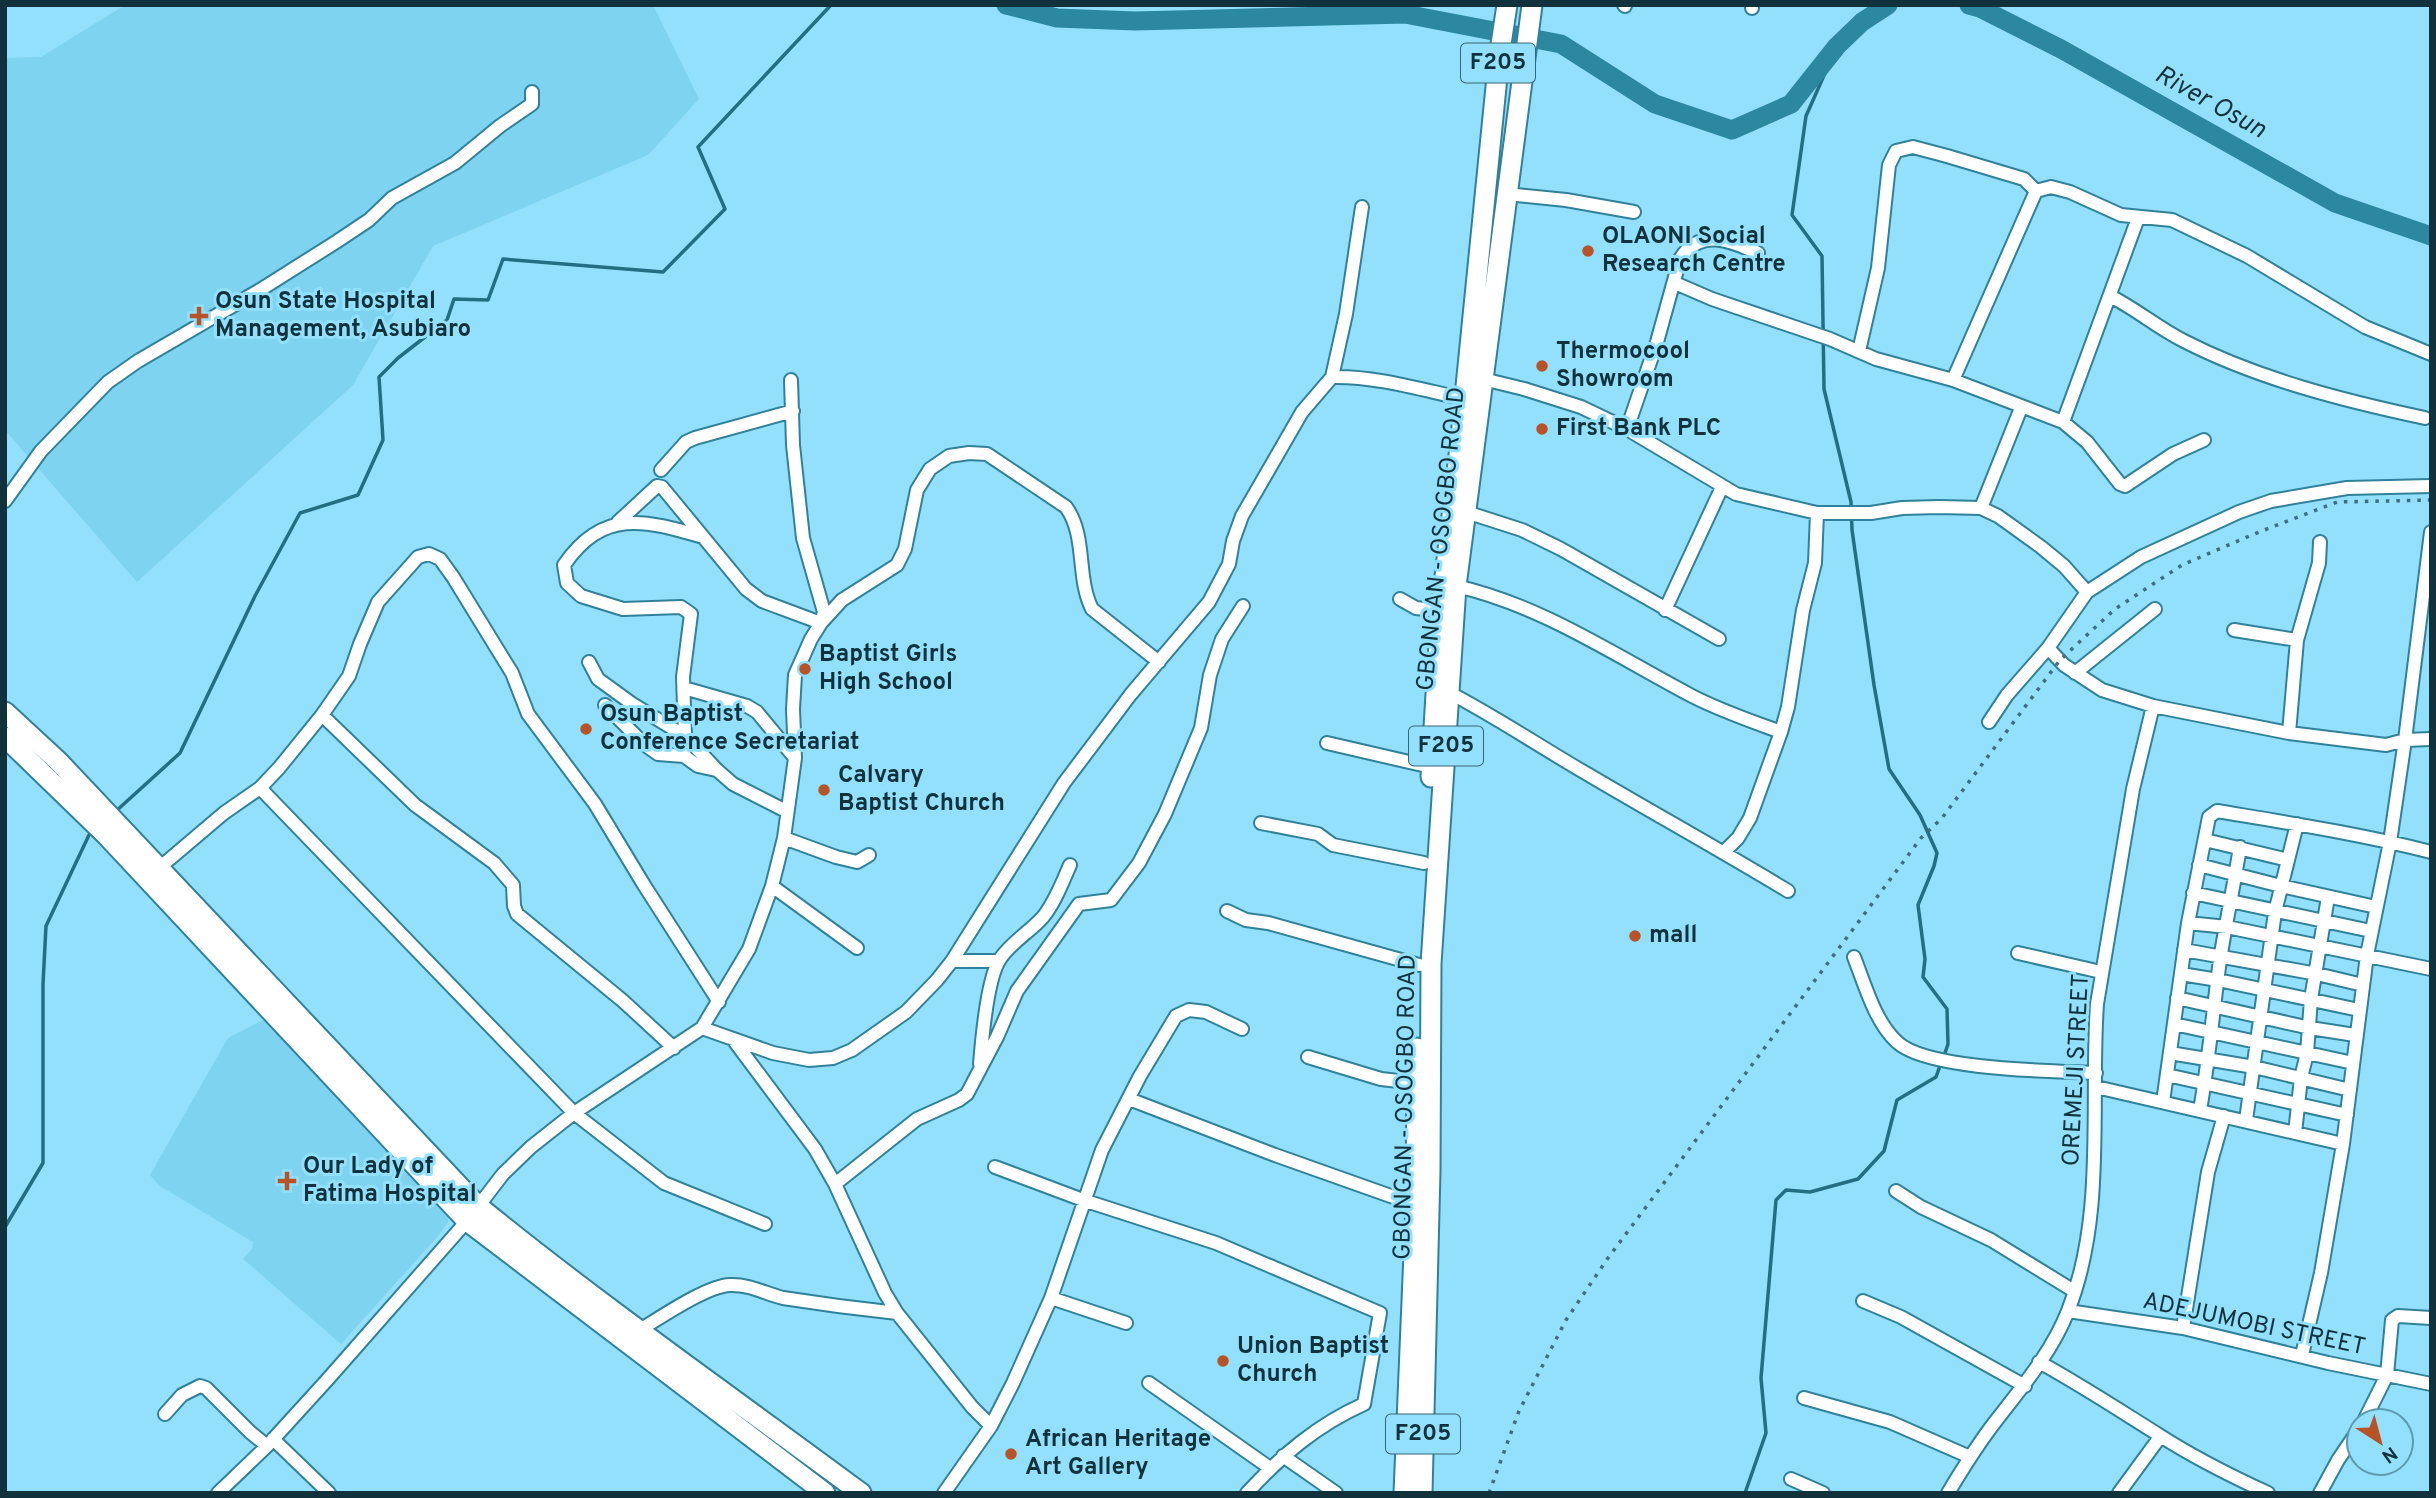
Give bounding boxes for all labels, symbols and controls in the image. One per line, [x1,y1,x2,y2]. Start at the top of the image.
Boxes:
road number: F205 [1461,44,1535,82]
water label: River Osun [2148,59,2272,147]
place label: OLAONI Social Research Centre [1602,222,1786,280]
marker: OLAONI Social Research Centre [1580,243,1596,259]
place label: Osun State Hospital Management, Asubiaro [215,287,471,345]
marker: Osun State Hospital Management, Asubiaro [189,306,209,326]
place label: Thermocool Showroom [1556,337,1690,395]
marker: Thermocool Showroom [1534,358,1550,374]
street label: GBONGAN - OSOGBO ROAD [1411,385,1473,693]
place label: First Bank PLC [1556,414,1721,444]
marker: First Bank PLC [1534,421,1550,437]
place label: Baptist Girls High School [819,640,957,698]
marker: Baptist Girls High School [797,661,813,677]
place label: Osun Baptist Conference Secretariat [600,700,859,758]
marker: Osun Baptist Conference Secretariat [578,721,594,737]
road number: F205 [1409,726,1483,766]
place label: Calvary Baptist Church [838,761,1005,819]
marker: Calvary Baptist Church [816,782,832,798]
place label: mall [1649,921,1697,951]
marker: mall [1627,928,1643,944]
street label: GBONGAN - OSOGBO ROAD [1388,954,1424,1260]
street label: OREMEJI STREET [2057,973,2097,1167]
place label: Our Lady of Fatima Hospital [303,1152,477,1210]
marker: Our Lady of Fatima Hospital [277,1171,297,1191]
street label: ADEJUMOBI STREET [2140,1287,2368,1363]
place label: Union Baptist Church [1237,1332,1389,1390]
marker: Union Baptist Church [1215,1353,1231,1369]
north arrow [2345,1407,2415,1477]
road number: F205 [1386,1414,1460,1454]
place label: African Heritage Art Gallery [1025,1425,1211,1483]
text: N [2376,1440,2401,1468]
marker: African Heritage Art Gallery [1003,1446,1019,1462]

